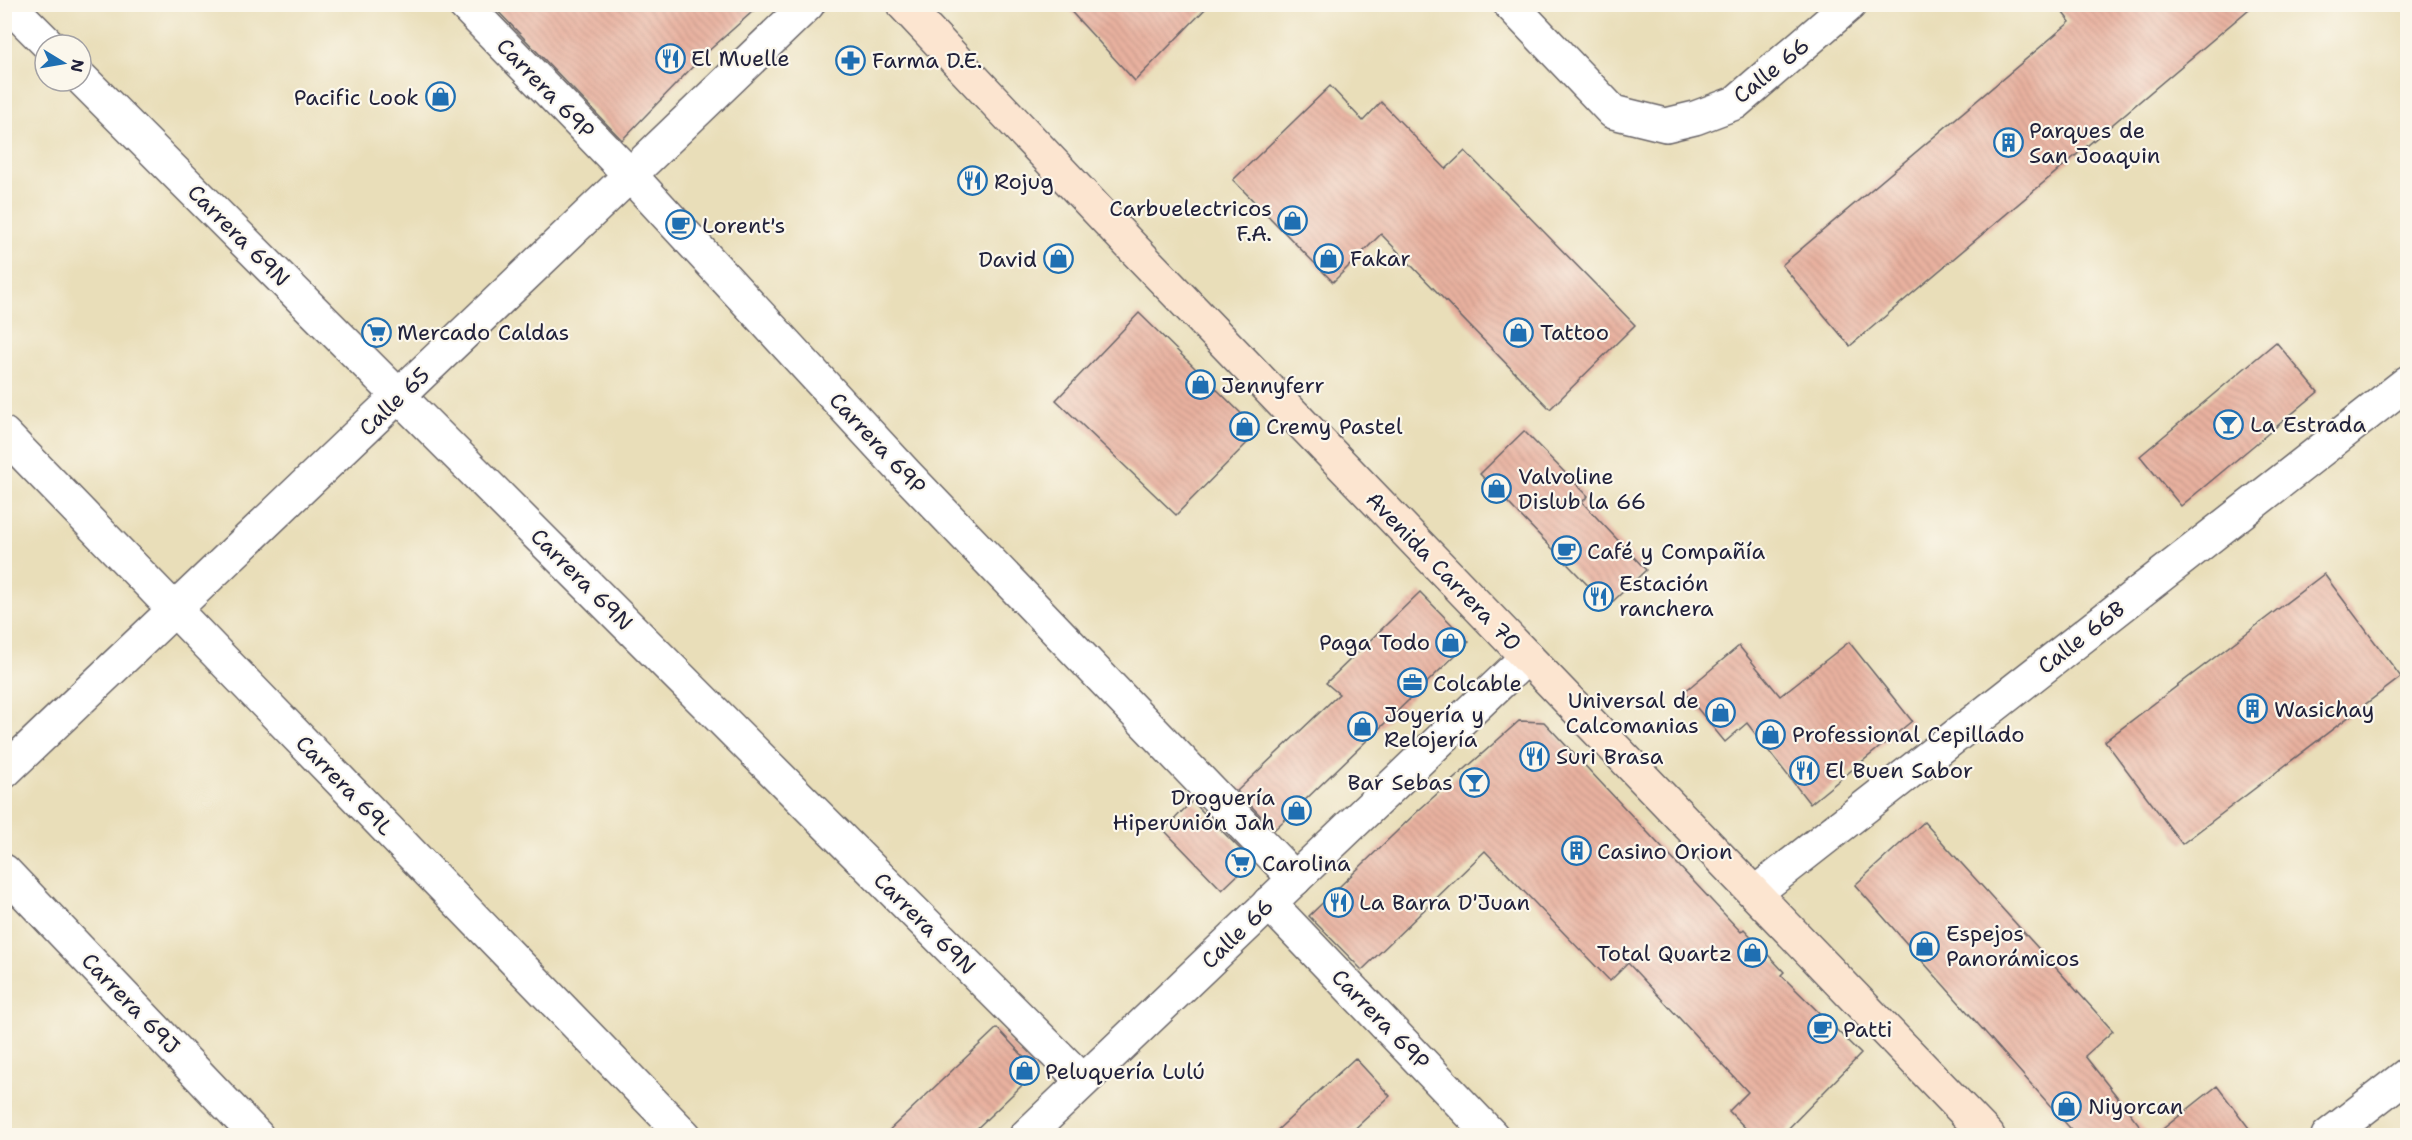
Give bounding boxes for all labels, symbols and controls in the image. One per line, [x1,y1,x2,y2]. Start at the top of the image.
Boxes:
street label: Calle 66 [1727,31,1815,110]
street label: Carrera 69P [490,32,601,145]
north arrow [33,33,93,93]
restaurant icon: El Muelle [654,42,686,74]
place label: El Muelle [691,44,790,73]
pharmacy icon: Farma D.E. [835,44,867,76]
place label: Farma D.E. [872,46,982,75]
text: N [66,58,89,74]
shop icon: Pacific Look [424,81,456,113]
place label: Pacific Look [294,83,419,112]
place label: Parques de San Joaquin [2029,116,2160,170]
building icon: Parques de San Joaquin [1992,127,2024,159]
restaurant icon: Rojug [957,165,989,197]
place label: Rojug [994,167,1054,196]
street label: Carrera 69N [181,178,296,293]
place label: Carbuelectricos F.A. [1109,194,1272,248]
shop icon: Carbuelectricos F.A. [1277,205,1309,237]
cafe icon: Lorent's [665,209,697,241]
place label: Lorent's [702,211,785,240]
shop icon: Fakar [1313,242,1345,274]
shop icon: David [1042,243,1074,275]
place label: Fakar [1350,244,1411,273]
place label: David [978,245,1037,274]
supermarket icon: Mercado Caldas [360,316,392,348]
shop icon: Tattoo [1503,316,1535,348]
place label: Mercado Caldas [397,318,569,347]
place label: Tattoo [1540,318,1609,347]
street label: Calle 65 [353,360,436,442]
shop icon: Jennyferr [1184,369,1216,401]
place label: Jennyferr [1221,371,1325,400]
street label: Carrera 69P [823,386,932,501]
bar icon: La Estrada [2213,408,2245,440]
shop icon: Cremy Pastel [1229,410,1261,442]
place label: La Estrada [2250,410,2367,439]
place label: Cremy Pastel [1266,412,1403,441]
place label: Valvoline Dislub la 66 [1518,462,1646,516]
shop icon: Valvoline Dislub la 66 [1481,473,1513,505]
street label: Avenida Carrera 70 [1360,485,1528,658]
street label: Carrera 69N [524,522,639,637]
cafe icon: Café y Compañía [1550,535,1582,567]
place label: Café y Compañía [1587,537,1765,566]
place label: Estación ranchera [1619,569,1714,623]
restaurant icon: Estación ranchera [1582,580,1614,612]
street label: Calle 66B [2032,594,2131,681]
shop icon: Paga Todo [1435,626,1467,658]
place label: Paga Todo [1319,628,1430,657]
office icon: Colcable [1396,667,1428,699]
place label: Colcable [1433,669,1522,698]
place label: Universal de Calcomanias [1566,686,1699,740]
building icon: Wasichay [2237,693,2269,725]
place label: Wasichay [2274,695,2374,724]
shop icon: Universal de Calcomanias [1704,697,1736,729]
place label: Joyería y Relojería [1384,700,1484,754]
shop icon: Joyería y Relojería [1347,711,1379,743]
shop icon: Professional Cepillado [1755,718,1787,750]
place label: Professional Cepillado [1792,720,2024,749]
street label: Carrera 69L [289,729,400,842]
restaurant icon: Suri Brasa [1519,740,1551,772]
place label: Suri Brasa [1556,742,1664,771]
restaurant icon: El Buen Sabor [1788,754,1820,786]
place label: El Buen Sabor [1825,756,1973,785]
bar icon: Bar Sebas [1458,766,1490,798]
place label: Bar Sebas [1347,768,1453,797]
place label: Droguería Hiperunión Jah [1113,783,1275,837]
shop icon: Droguería Hiperunión Jah [1280,794,1312,826]
building icon: Casino Orion [1560,835,1592,867]
place label: Casino Orion [1597,837,1732,866]
supermarket icon: Carolina [1225,847,1257,879]
place label: Carolina [1262,849,1351,878]
street label: Carrera 69N [867,866,982,981]
restaurant icon: La Barra D'Juan [1322,886,1354,918]
place label: La Barra D'Juan [1359,888,1530,917]
street label: Calle 66 [1195,892,1280,975]
place label: Espejos Panorámicos [1946,919,2080,973]
shop icon: Espejos Panorámicos [1909,930,1941,962]
shop icon: Total Quartz [1737,937,1769,969]
place label: Total Quartz [1597,939,1732,968]
street label: Carrera 69J [75,947,186,1060]
street label: Carrera 69P [1325,963,1436,1076]
cafe icon: Patti [1806,1013,1838,1045]
place label: Patti [1843,1015,1893,1044]
shop icon: Peluquería Lulú [1008,1055,1040,1087]
place label: Peluquería Lulú [1045,1057,1205,1086]
shop icon: Niyorcan [2051,1090,2083,1122]
place label: Niyorcan [2088,1092,2183,1121]

